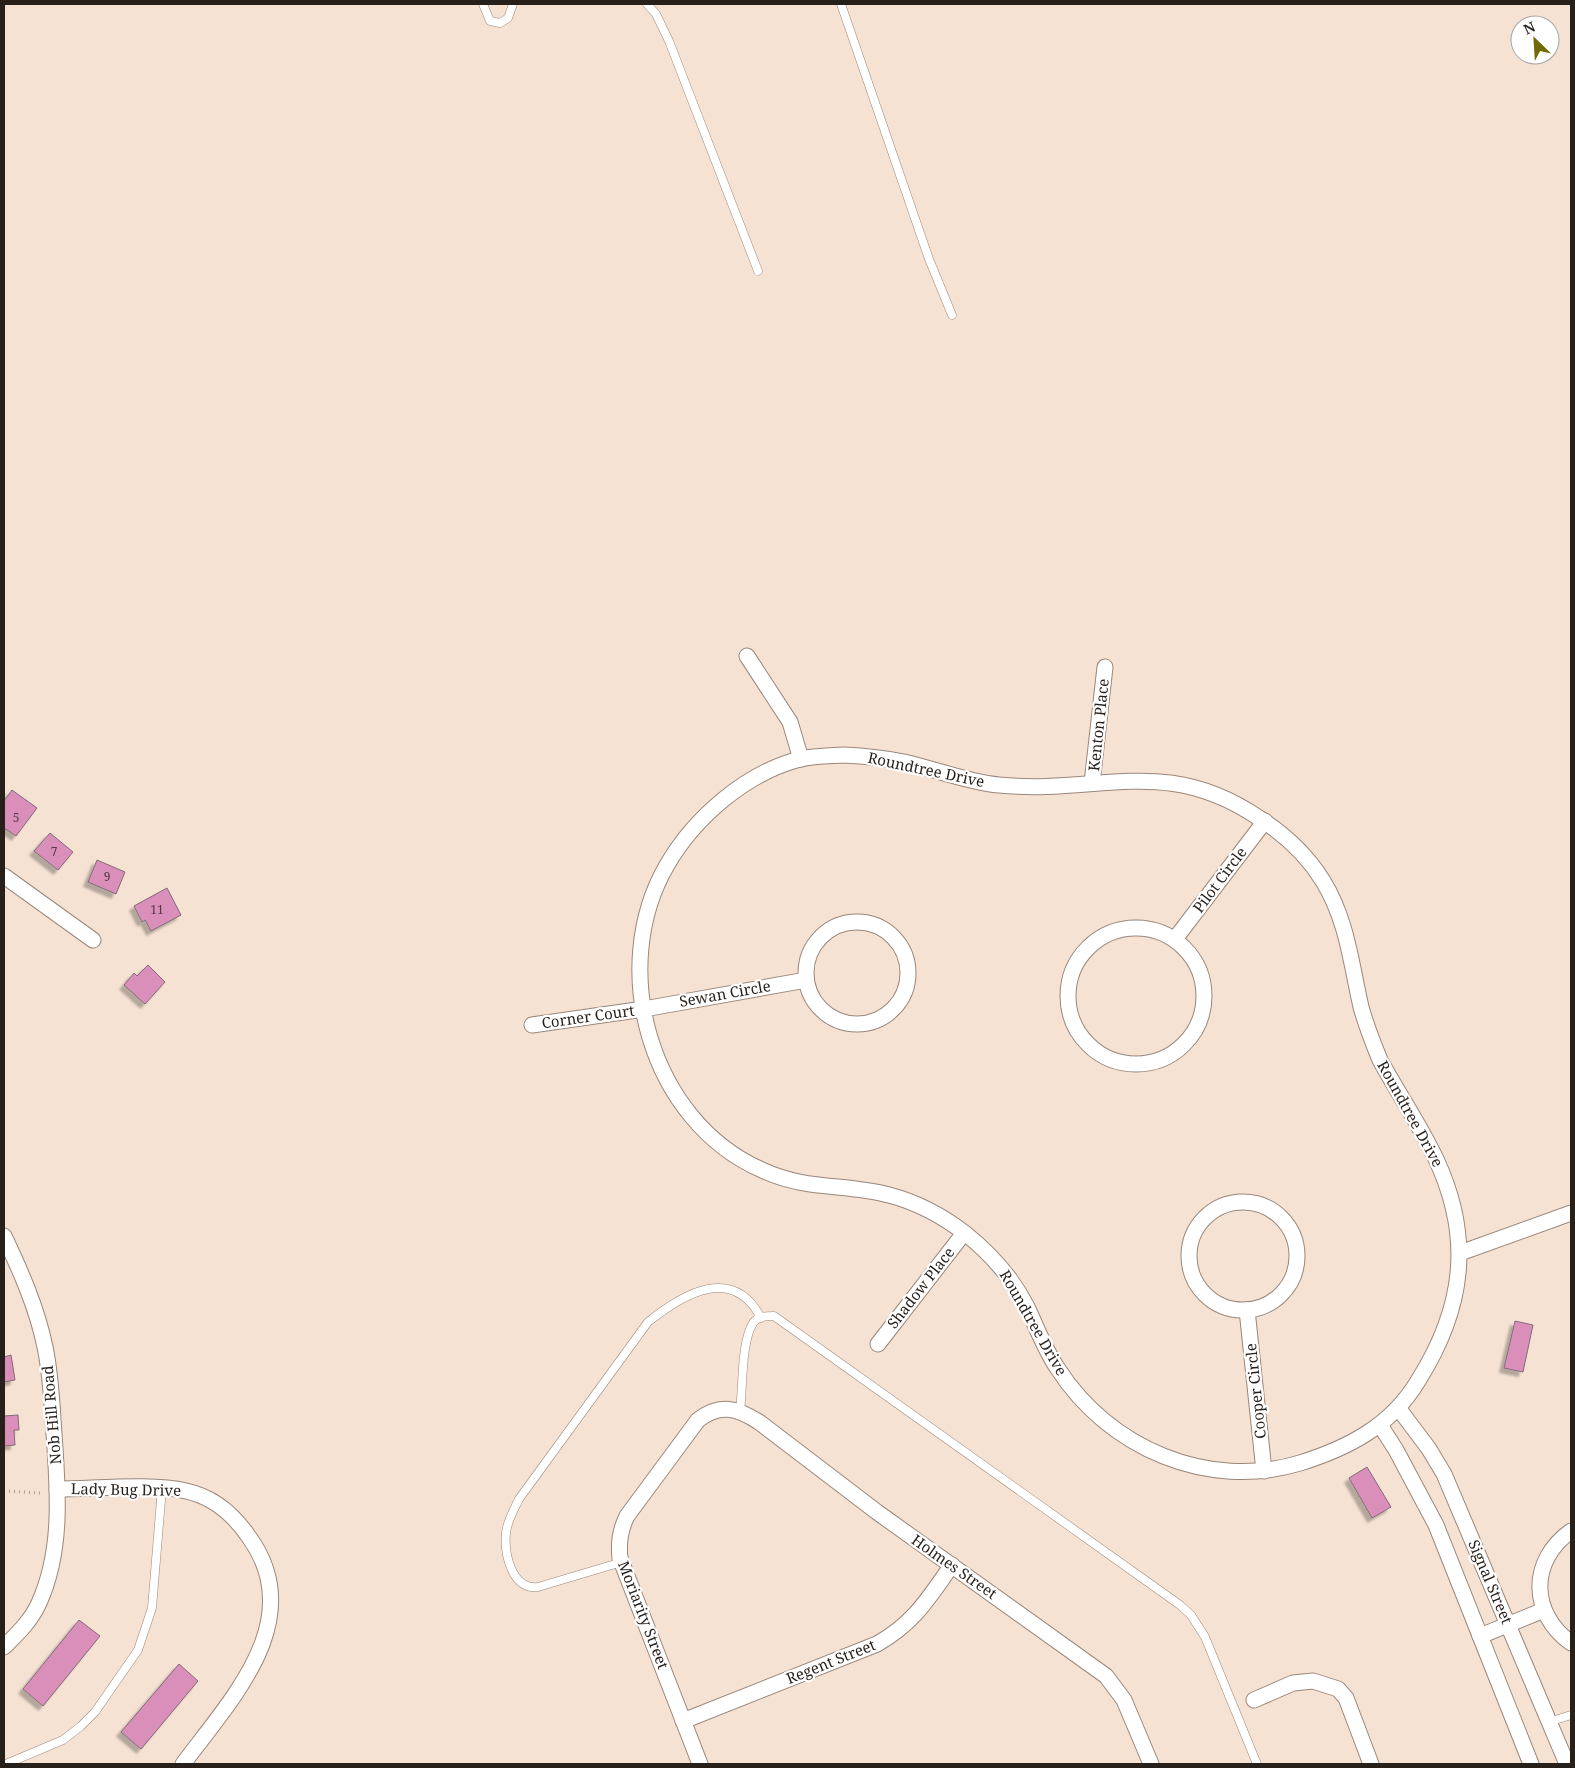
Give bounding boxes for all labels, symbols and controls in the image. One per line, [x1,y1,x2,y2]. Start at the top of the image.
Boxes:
north arrow [1510,15,1560,65]
text: N [1520,17,1538,39]
street label: Kenton Place [1083,678,1113,772]
street label: Roundtree Drive [866,747,986,791]
house number: 5 [13,809,19,826]
street label: Pilot Circle [1188,842,1251,916]
house number: 7 [51,843,58,860]
house number: 9 [104,868,110,885]
house number: 11 [150,901,164,918]
street label: Sewan Circle [678,975,772,1011]
street label: Corner Court [540,1000,635,1032]
street label: Roundtree Drive [1373,1057,1448,1170]
street label: Shadow Place [882,1242,958,1332]
street label: Roundtree Drive [996,1266,1072,1379]
street label: Cooper Circle [1240,1342,1270,1440]
street label: Nob Hill Road [37,1365,65,1465]
street label: Lady Bug Drive [71,1478,181,1500]
street label: Holmes Street [908,1529,1001,1603]
street label: Signal Street [1464,1536,1518,1627]
street label: Moriarity Street [614,1558,674,1672]
street label: Regent Street [783,1634,878,1688]

